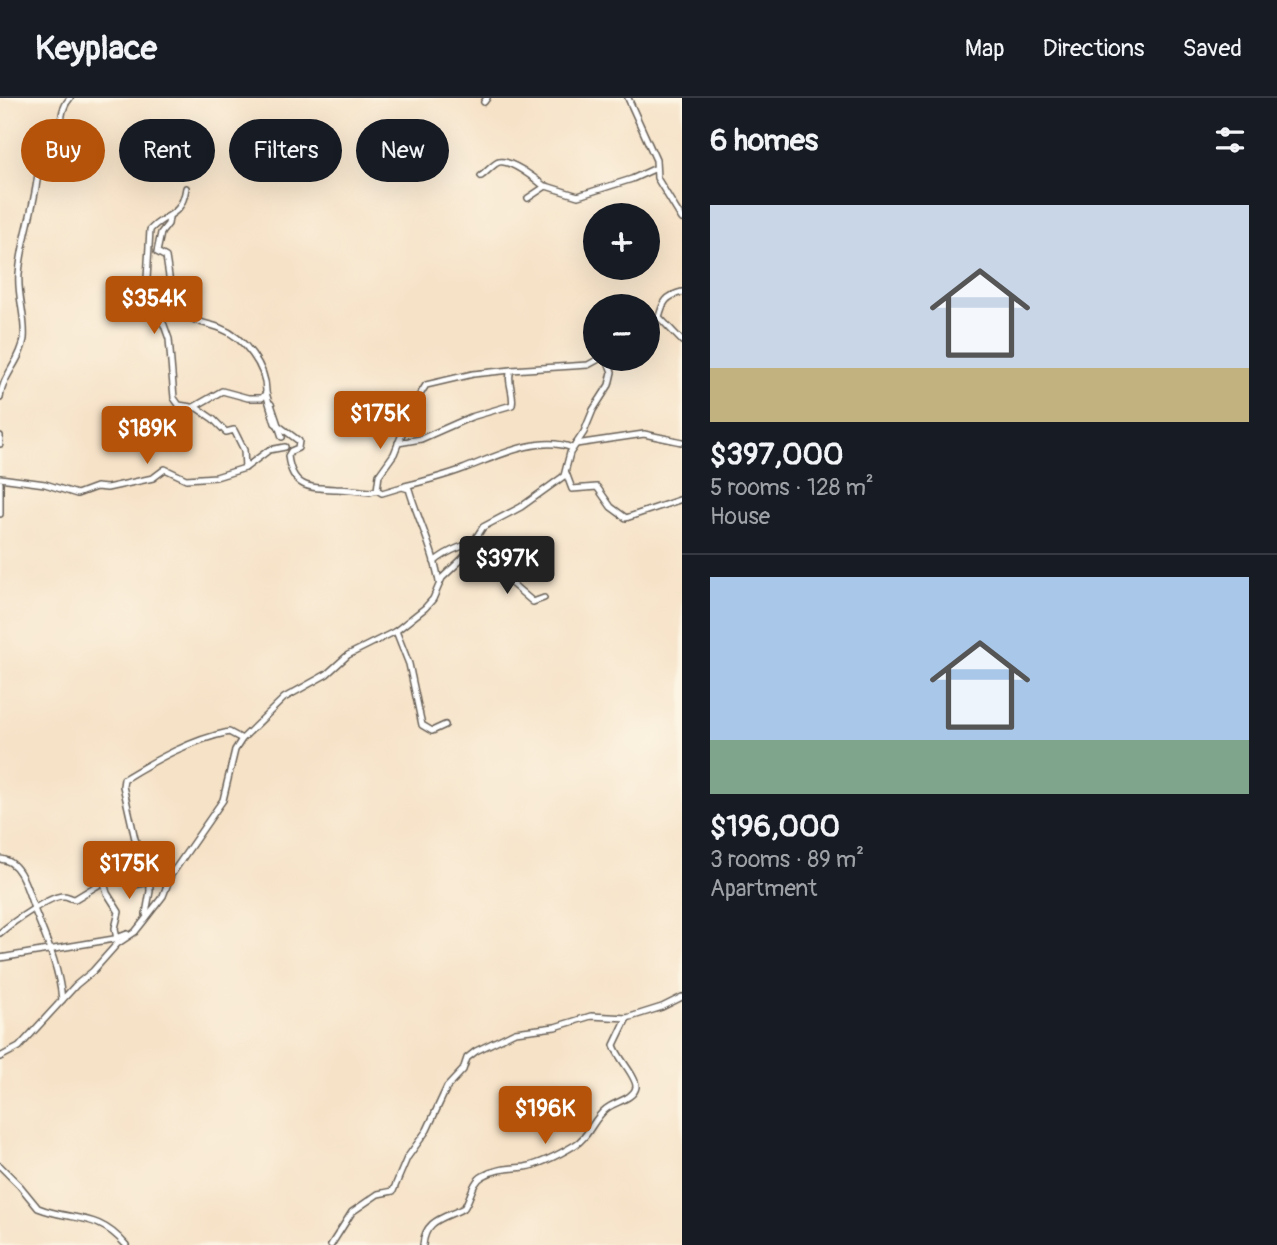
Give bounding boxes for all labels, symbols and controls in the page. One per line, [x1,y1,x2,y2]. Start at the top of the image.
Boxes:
text: Keyplace [35,28,157,69]
text: Map [965,34,1005,63]
text: Directions [1043,34,1144,63]
text: Saved [1182,34,1242,63]
chip: Buy [21,119,105,182]
chip: Rent [119,119,215,182]
chip: Filters [229,119,342,182]
chip: New [356,119,449,182]
icon: filters [1211,121,1249,159]
text: 6 homes [710,122,818,159]
map controls [583,203,660,371]
button: + [583,203,660,280]
icon: home [917,250,1043,376]
pin: $354K [105,276,203,336]
text: $354K [122,284,186,313]
button: − [583,294,660,371]
pin: $175K [331,392,429,451]
text: $175K [350,399,410,428]
pin: $189K [98,406,196,466]
text: $189K [118,414,176,443]
text: $397,000 [710,436,843,473]
text: 5 rooms · 128 m² [710,473,874,502]
text: House [710,502,770,531]
pin: $397K [458,536,556,596]
text: $397K [475,544,539,573]
icon: home [917,622,1043,748]
text: $196,000 [710,808,840,845]
pin: $175K [80,842,178,901]
text: 3 rooms · 89 m² [710,845,864,874]
text: $175K [99,849,159,878]
text: Apartment [710,874,817,903]
pin: $196K [496,1086,594,1146]
text: $196K [515,1094,575,1123]

